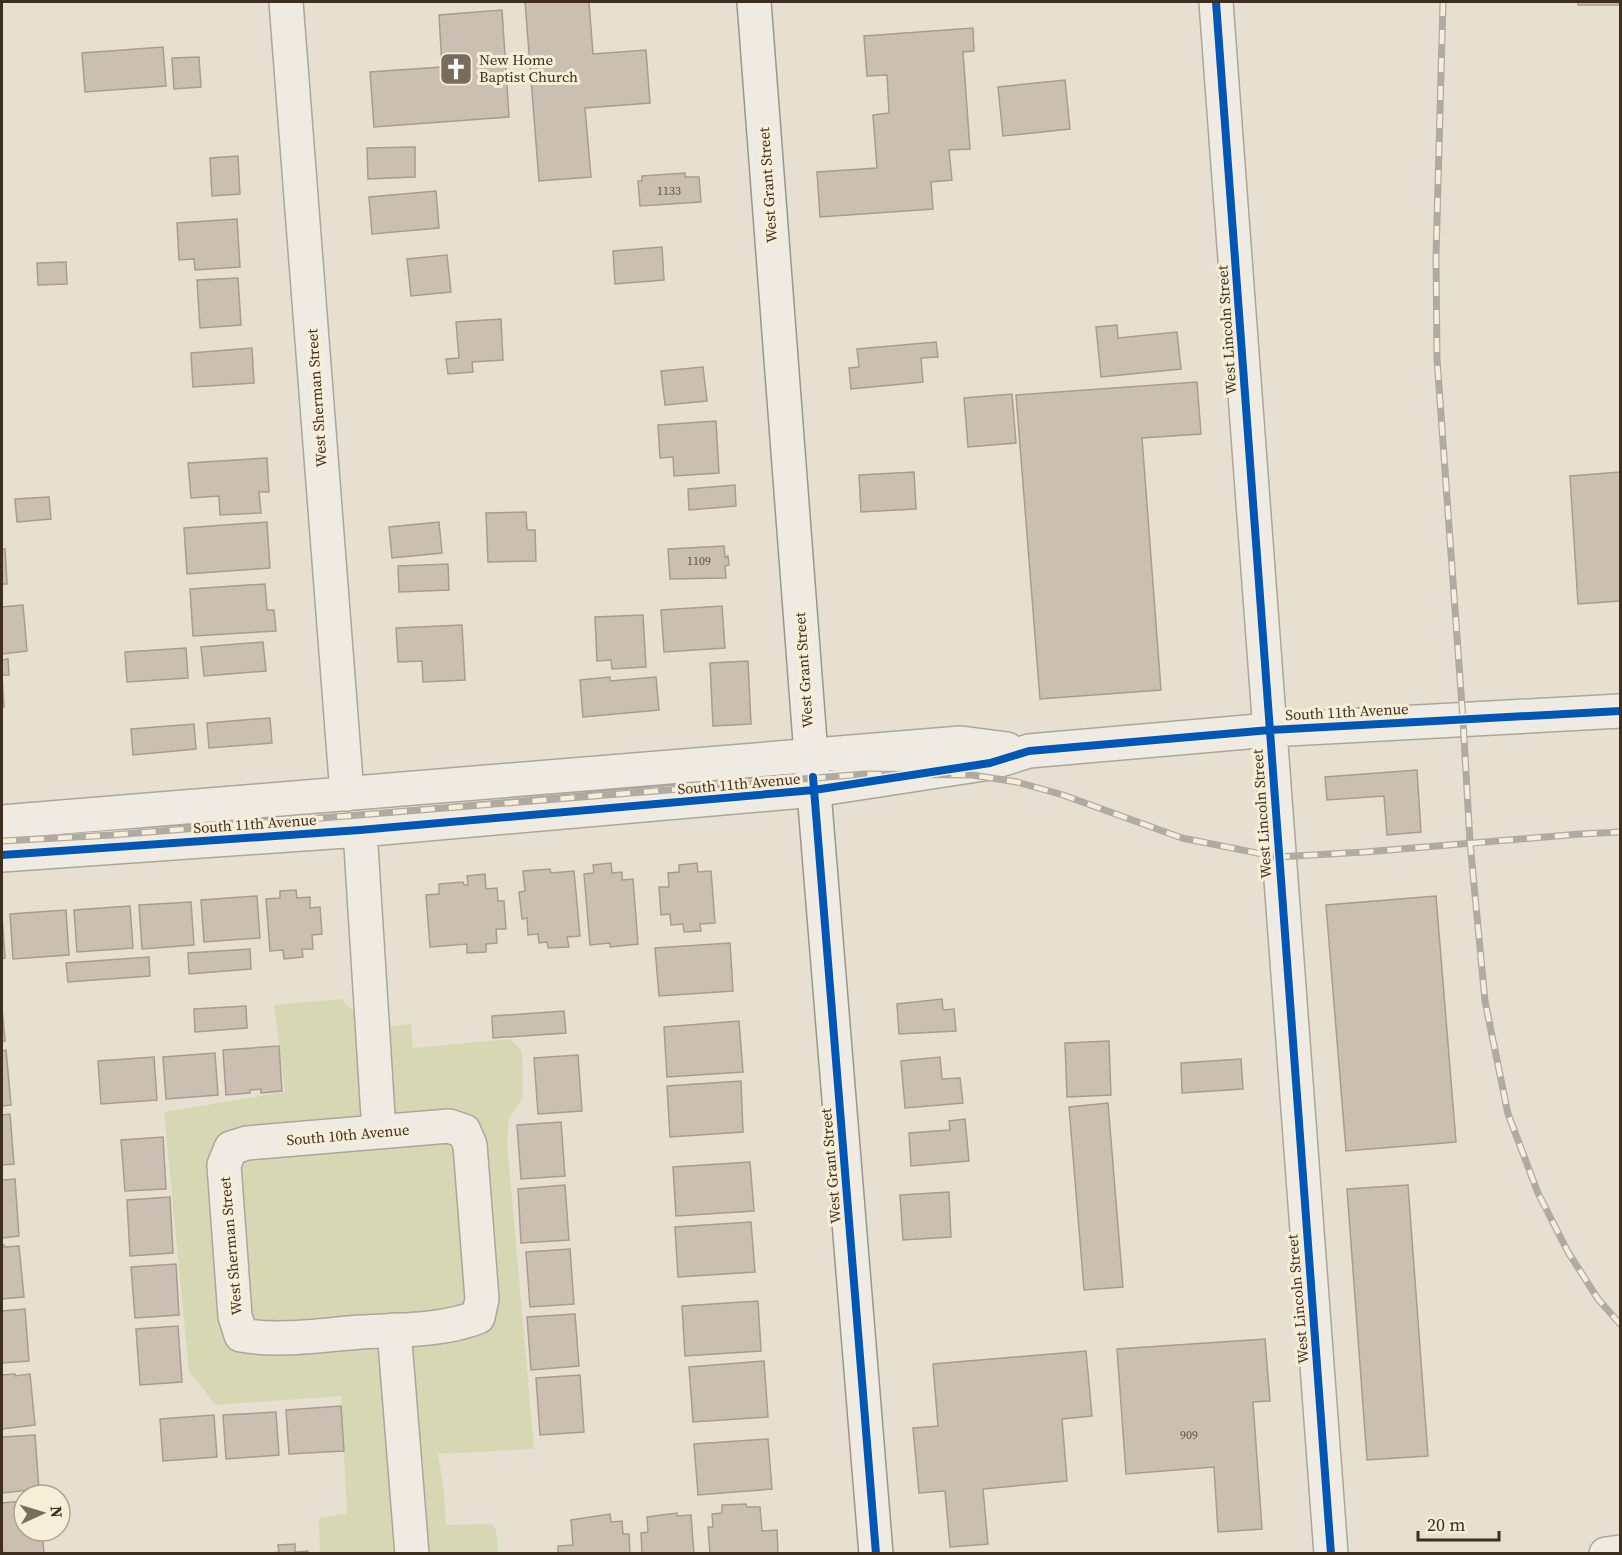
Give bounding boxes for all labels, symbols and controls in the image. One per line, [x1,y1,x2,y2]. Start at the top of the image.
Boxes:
place label: New Home Baptist Church [479,49,578,87]
church icon: New Home Baptist Church [438,51,474,87]
street label: West Grant Street [753,126,782,244]
house number: 1133 [657,183,681,199]
street label: West Lincoln Street [1211,265,1241,395]
street label: West Sherman Street [301,328,332,468]
house number: 1109 [687,553,711,569]
street label: West Grant Street [789,611,818,729]
street label: South 11th Avenue [1285,698,1410,725]
street label: West Lincoln Street [1246,749,1276,879]
street label: South 11th Avenue [677,768,802,799]
street label: South 11th Avenue [193,809,318,838]
street label: West Grant Street [815,1107,846,1225]
street label: South 10th Avenue [286,1119,411,1150]
street label: West Sherman Street [214,1176,247,1316]
street label: West Lincoln Street [1281,1233,1314,1365]
house number: 909 [1180,1427,1198,1443]
north arrow [12,1483,72,1543]
scale bar [1418,1504,1499,1542]
text: N [46,1505,68,1519]
text: 20 m [1427,1512,1465,1537]

